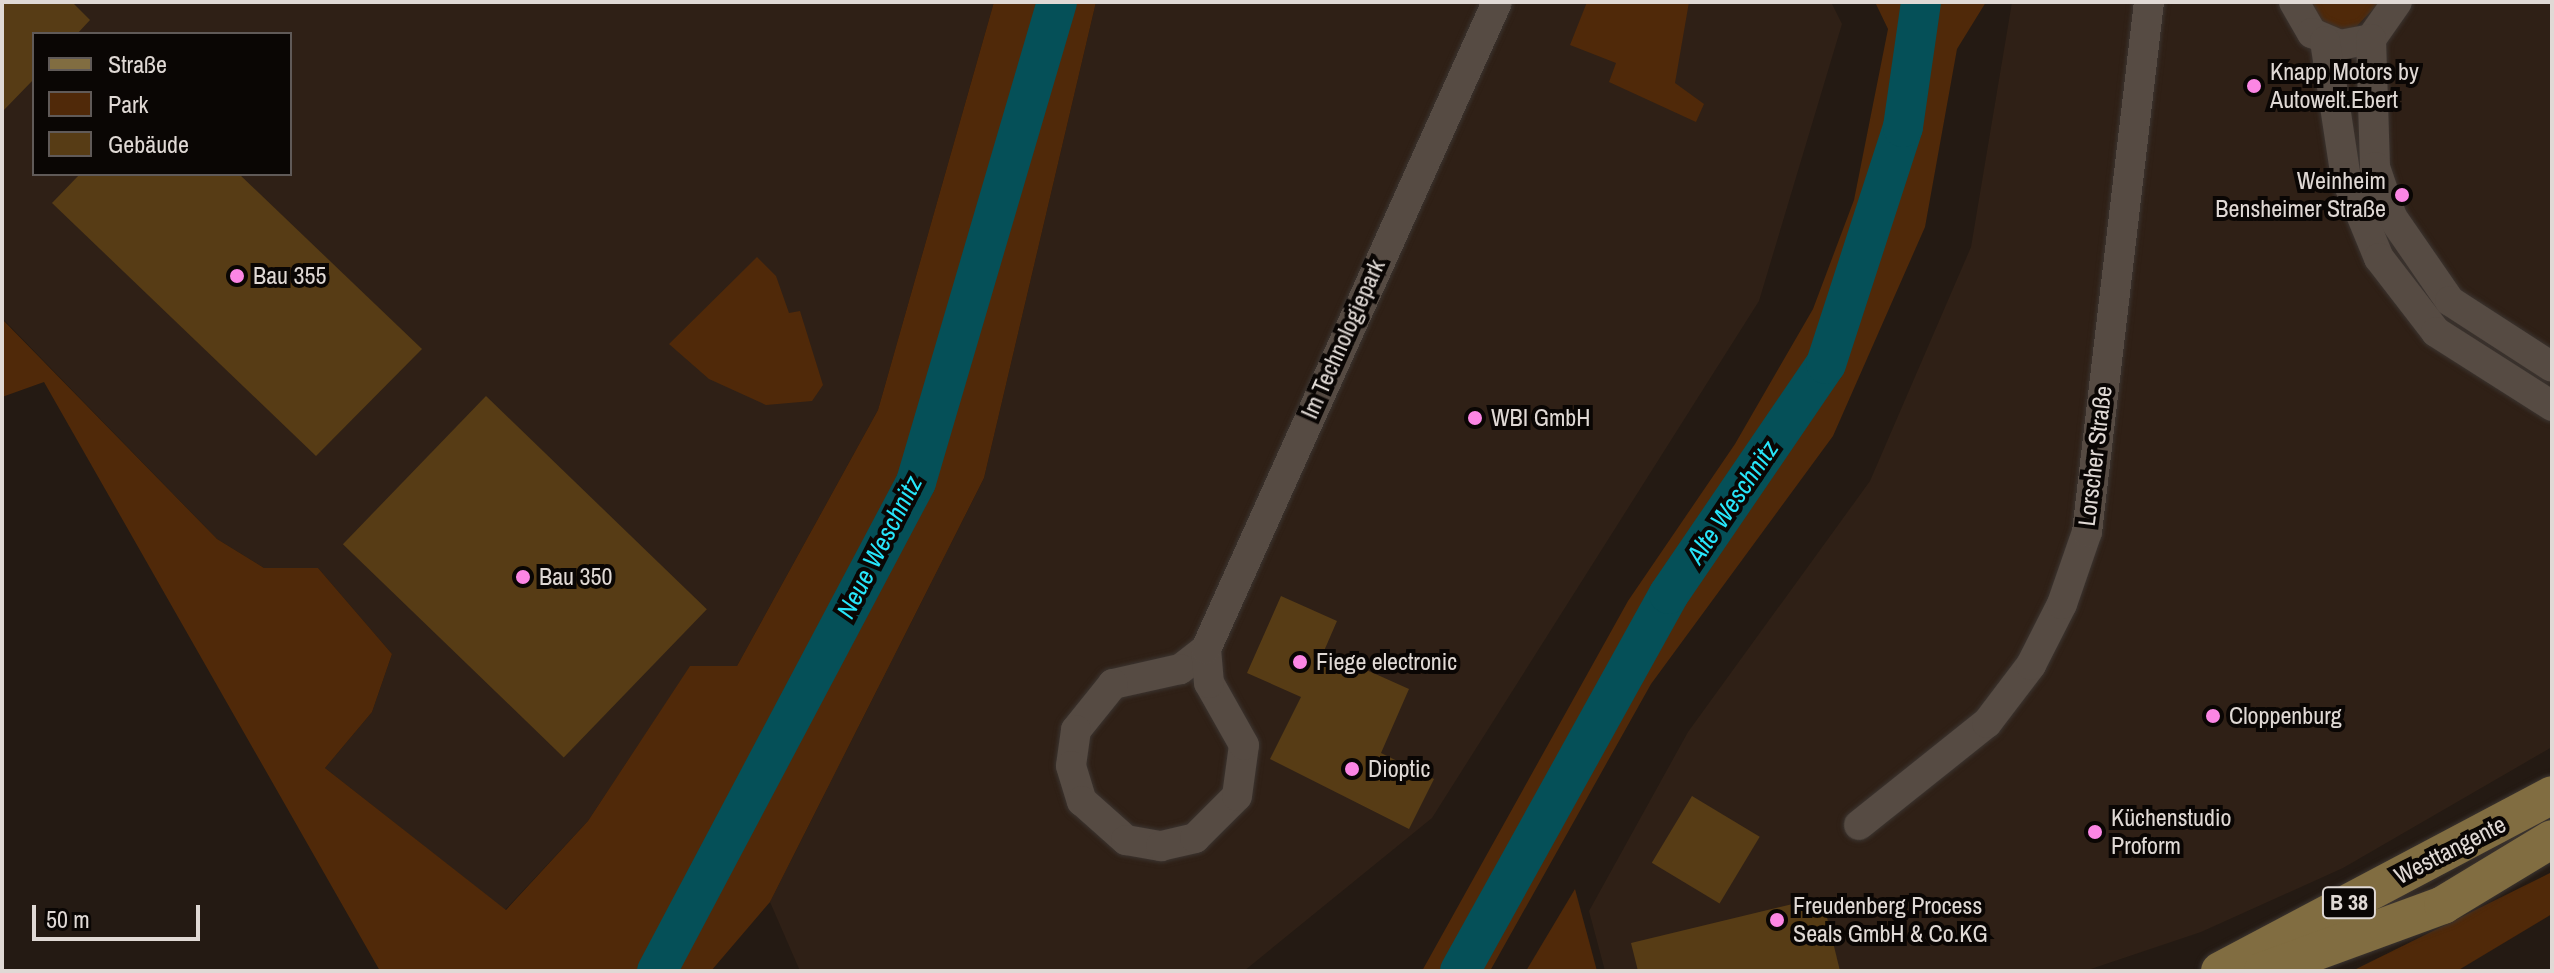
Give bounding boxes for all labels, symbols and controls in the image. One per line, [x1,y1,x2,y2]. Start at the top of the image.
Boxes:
legend [32,32,292,176]
text: Straße [108,48,167,80]
place label: Knapp Motors by Autowelt.Ebert [2270,58,2419,114]
marker: Knapp Motors by Autowelt.Ebert [2245,77,2263,95]
text: Park [108,88,148,120]
text: Gebäude [108,128,189,160]
place label: Weinheim Bensheimer Straße [2215,167,2386,223]
marker: Weinheim Bensheimer Straße [2393,186,2411,204]
street label: Im Technologiepark [1295,255,1391,423]
place label: Bau 355 [253,262,326,290]
marker: Bau 355 [228,267,246,285]
street label: Lorscher Straße [2072,384,2118,528]
place label: WBI GmbH [1491,404,1591,432]
marker: WBI GmbH [1466,409,1484,427]
water label: Alte Weschnitz [1679,435,1785,569]
water label: Neue Weschnitz [830,470,928,624]
place label: Bau 350 [539,563,612,591]
marker: Bau 350 [514,568,532,586]
place label: Fiege electronic [1316,648,1457,676]
marker: Fiege electronic [1291,653,1309,671]
place label: Cloppenburg [2229,702,2342,730]
marker: Cloppenburg [2204,707,2222,725]
place label: Dioptic [1368,755,1430,783]
marker: Dioptic [1343,760,1361,778]
place label: Küchenstudio Proform [2111,804,2231,860]
street label: Westtangente [2390,810,2510,890]
marker: Küchenstudio Proform [2086,823,2104,841]
road number: B 38 [2321,885,2377,921]
scale bar [36,889,204,939]
place label: Freudenberg Process Seals GmbH & Co.KG [1793,892,1988,948]
text: 50 m [46,903,90,935]
marker: Freudenberg Process Seals GmbH & Co.KG [1768,911,1786,929]

